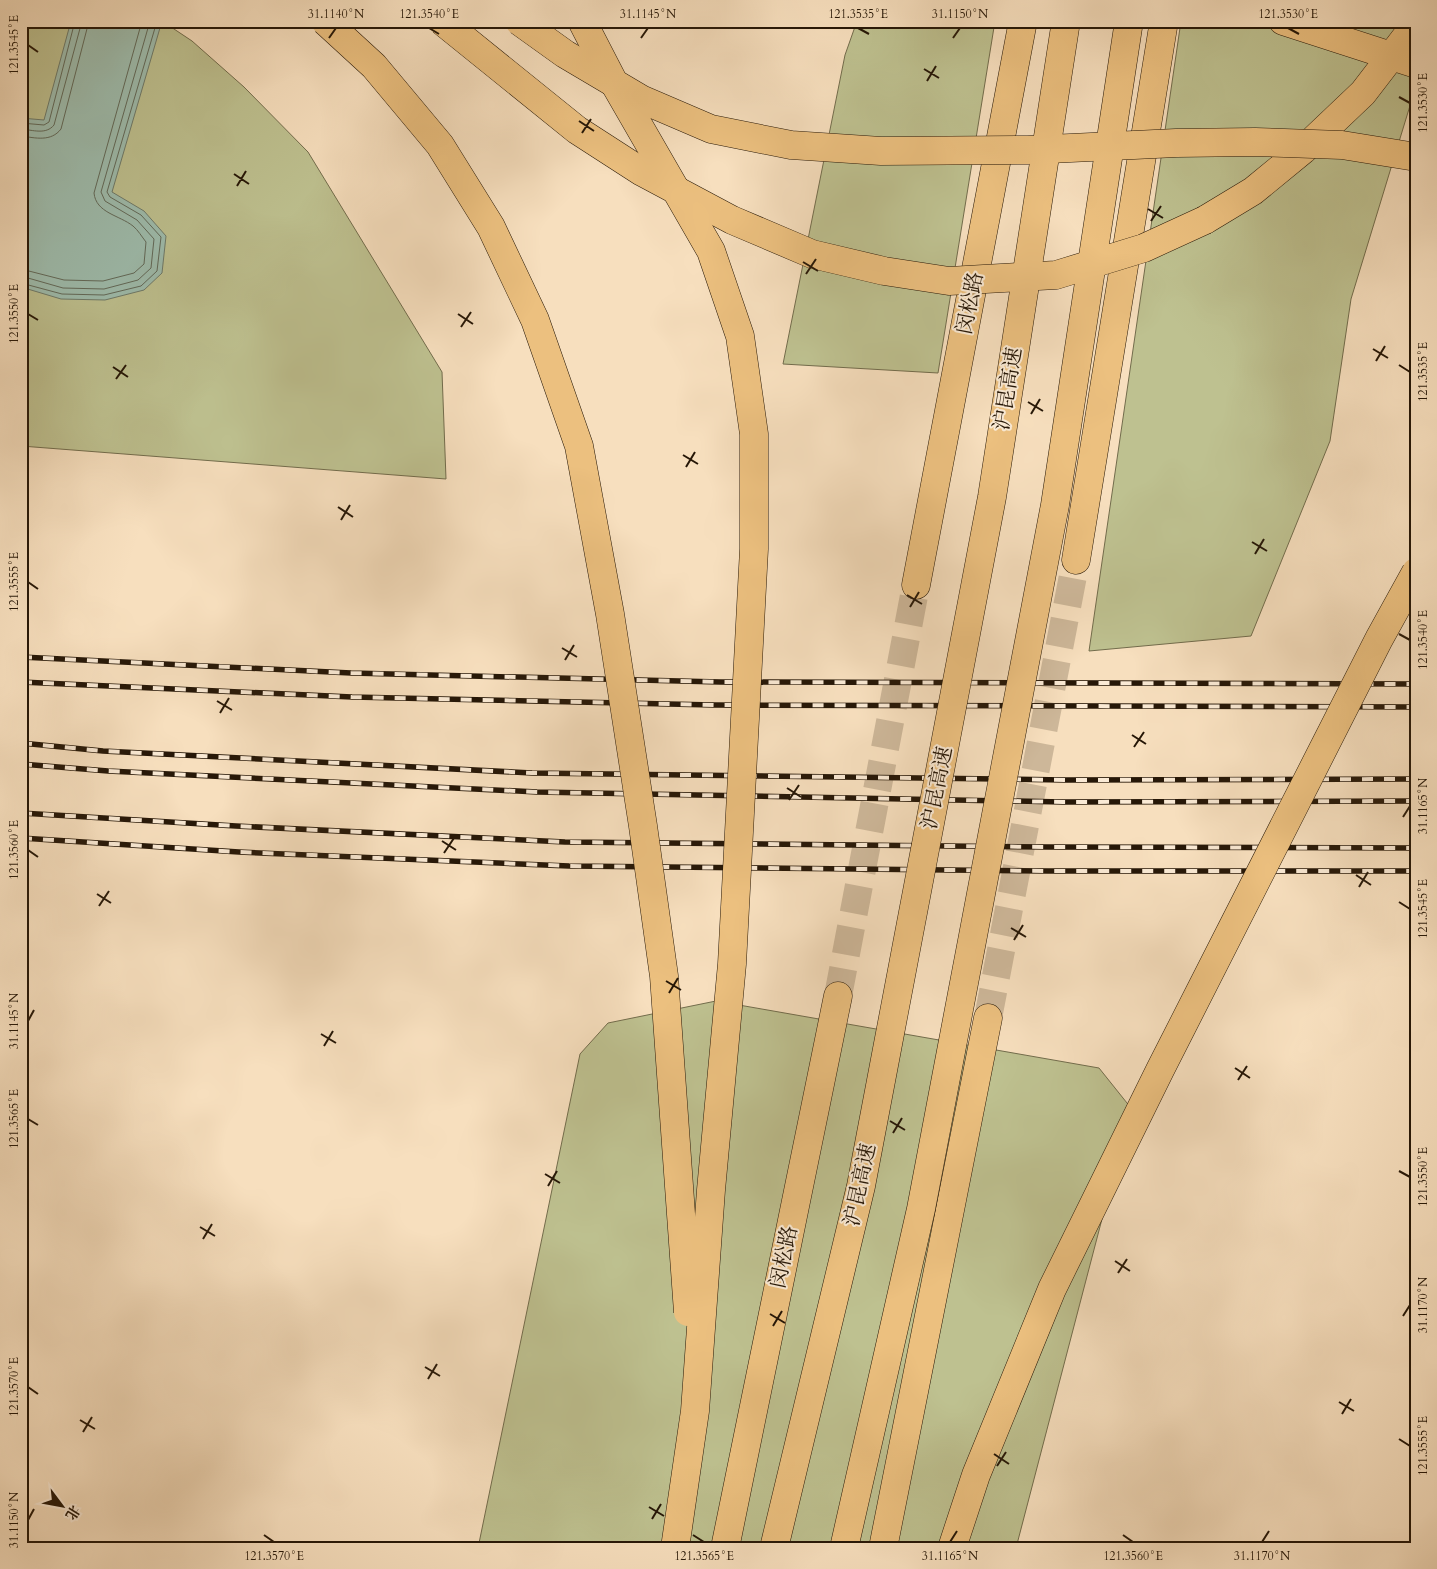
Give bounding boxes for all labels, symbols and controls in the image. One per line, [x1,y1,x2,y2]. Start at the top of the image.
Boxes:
text: 31.1140°N [308,6,365,22]
text: 121.3540°E [399,6,459,22]
text: 31.1145°N [620,6,677,22]
text: 121.3535°E [828,6,888,22]
text: 31.1150°N [932,6,989,22]
text: 121.3530°E [1258,6,1318,22]
text: 121.3545°E [6,15,22,75]
text: 121.3530°E [1415,73,1431,133]
street label: 闵松路 [950,269,990,337]
text: 121.3550°E [6,284,22,344]
text: 121.3535°E [1415,342,1431,402]
street label: 沪昆高速 [987,345,1029,433]
text: 121.3555°E [6,552,22,612]
text: 121.3540°E [1415,610,1431,670]
street label: 沪昆高速 [915,744,959,832]
text: 31.1165°N [1415,777,1431,834]
text: 121.3560°E [6,820,22,880]
text: 121.3545°E [1415,879,1431,939]
text: 31.1145°N [6,992,22,1049]
text: 121.3565°E [6,1089,22,1149]
street label: 沪昆高速 [837,1141,883,1229]
text: 121.3550°E [1415,1147,1431,1207]
street label: 闵松路 [763,1223,805,1291]
text: 31.1170°N [1415,1276,1431,1333]
text: 121.3570°E [6,1357,22,1417]
text: 121.3555°E [1415,1416,1431,1476]
north arrow [38,1482,88,1532]
text: 31.1150°N [6,1491,22,1548]
text: 北 [61,1502,84,1524]
text: 121.3570°E [244,1548,304,1564]
text: 121.3565°E [674,1548,734,1564]
text: 31.1165°N [922,1548,979,1564]
text: 121.3560°E [1103,1548,1163,1564]
text: 31.1170°N [1234,1548,1291,1564]

